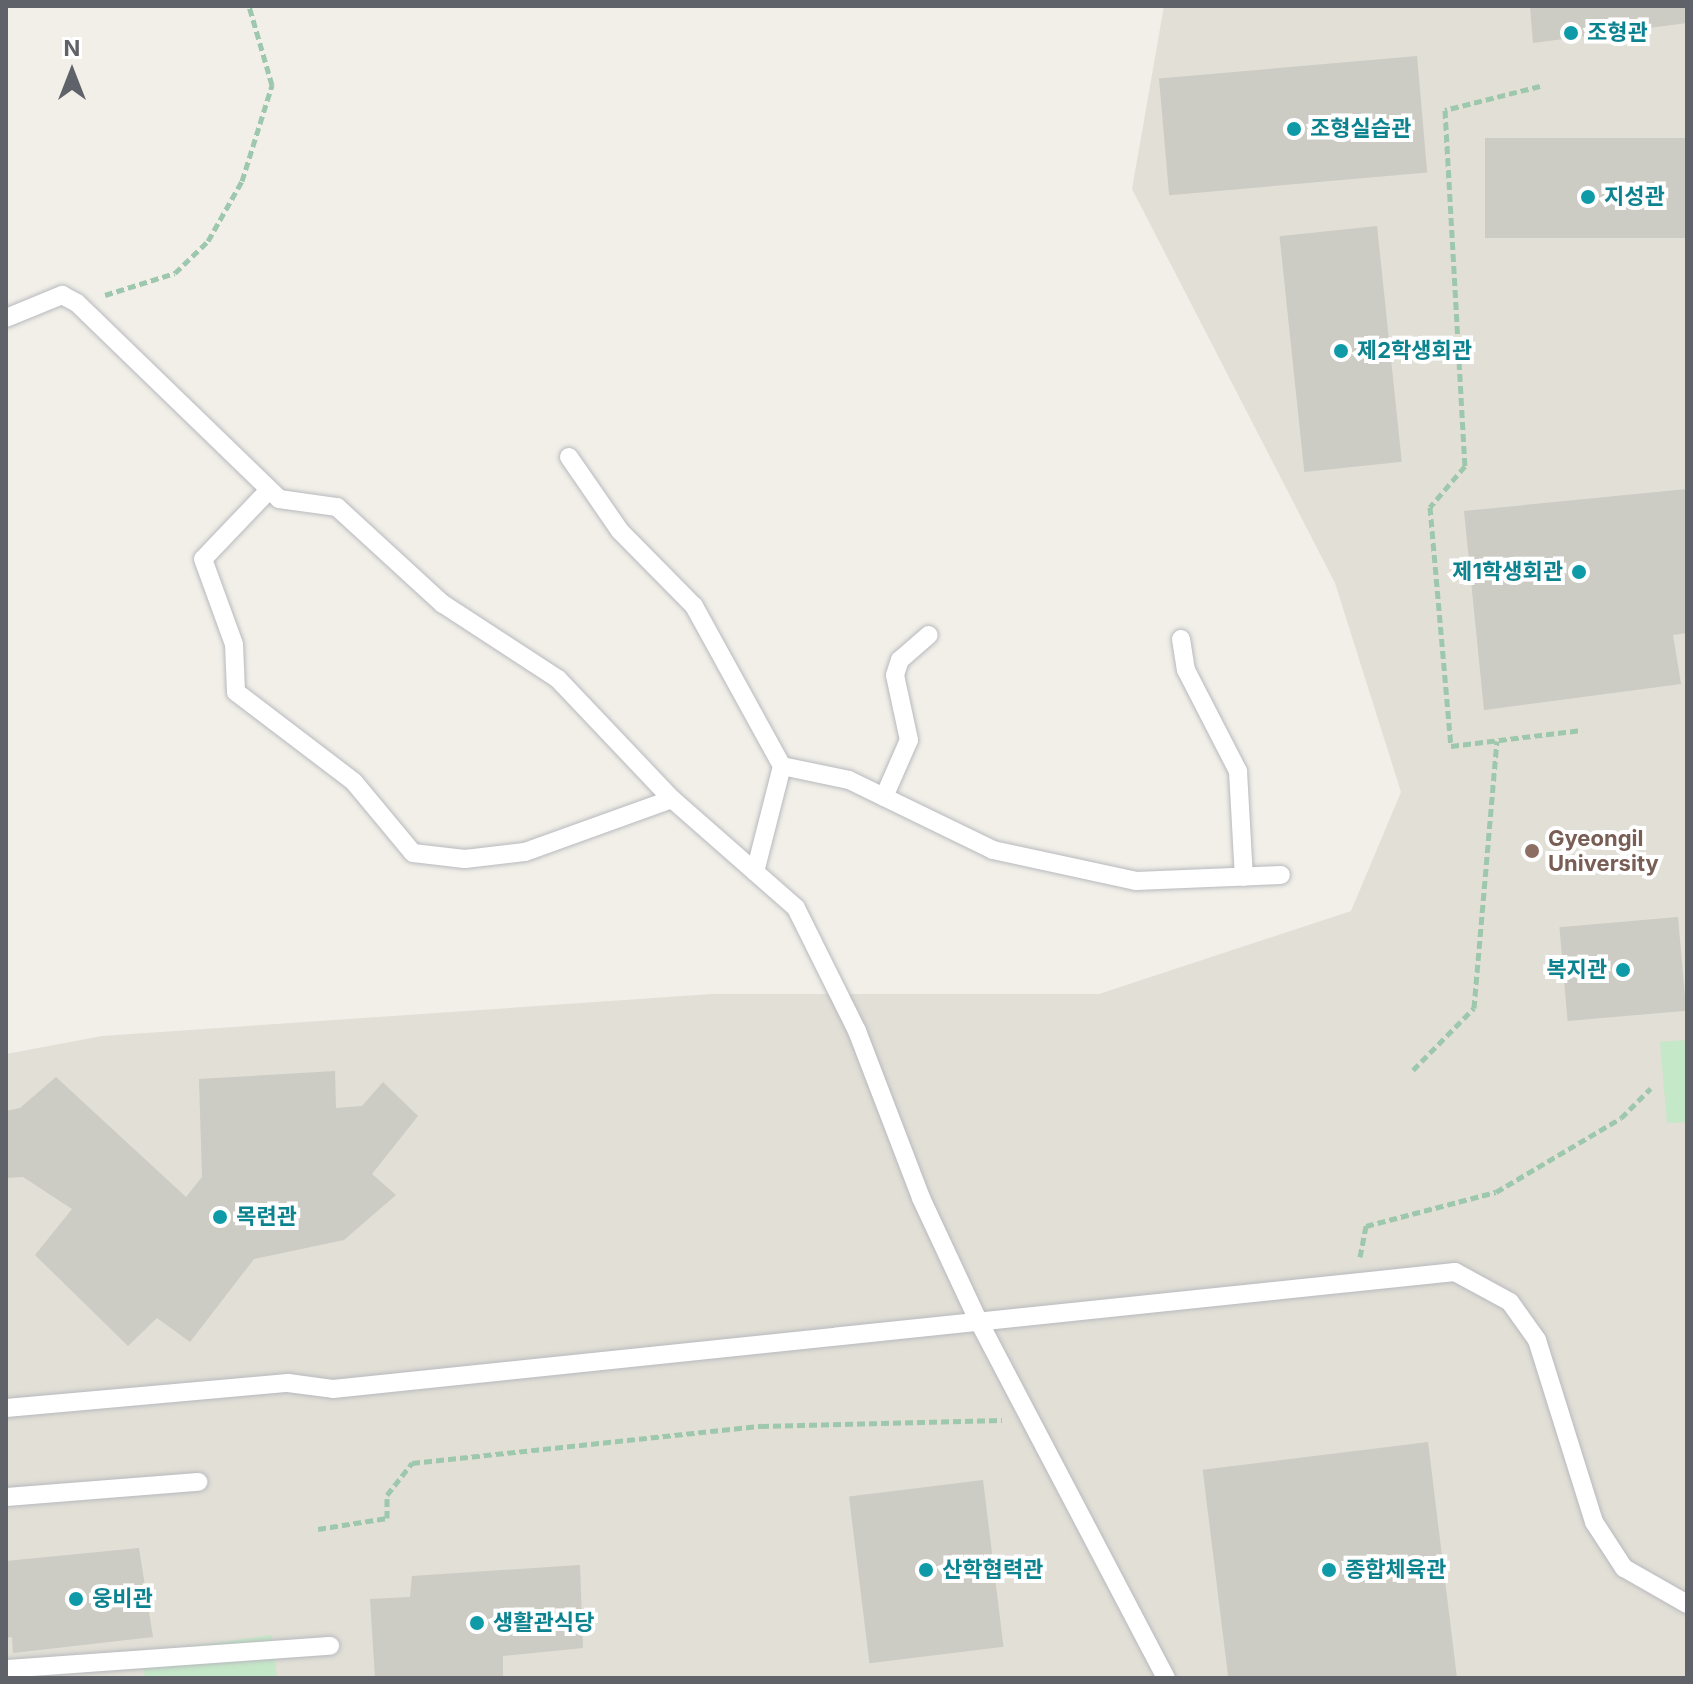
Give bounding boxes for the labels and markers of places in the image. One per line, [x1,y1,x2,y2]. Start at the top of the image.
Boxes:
place label: 조형관 [1587,20,1648,46]
marker: 조형관 [1562,24,1580,42]
place label: 조형실습관 [1310,116,1411,142]
marker: 조형실습관 [1285,120,1303,138]
place label: 지성관 [1604,184,1665,210]
marker: 지성관 [1579,188,1597,206]
place label: 제2학생회관 [1357,338,1472,364]
marker: 제2학생회관 [1332,342,1350,360]
place label: 제1학생회관 [1452,559,1563,585]
marker: 제1학생회관 [1570,563,1588,581]
place label: Gyeongil University [1548,825,1659,876]
marker: Gyeongil University [1523,842,1541,860]
place label: 복지관 [1546,957,1607,983]
marker: 복지관 [1614,961,1632,979]
place label: 목련관 [236,1204,297,1230]
marker: 목련관 [211,1208,229,1226]
place label: 산학협력관 [942,1557,1043,1583]
place label: 종합체육관 [1345,1557,1446,1583]
marker: 산학협력관 [917,1561,935,1579]
marker: 종합체육관 [1320,1561,1338,1579]
place label: 웅비관 [92,1586,153,1612]
marker: 웅비관 [67,1590,85,1608]
place label: 생활관식당 [493,1610,594,1636]
marker: 생활관식당 [468,1614,486,1632]

